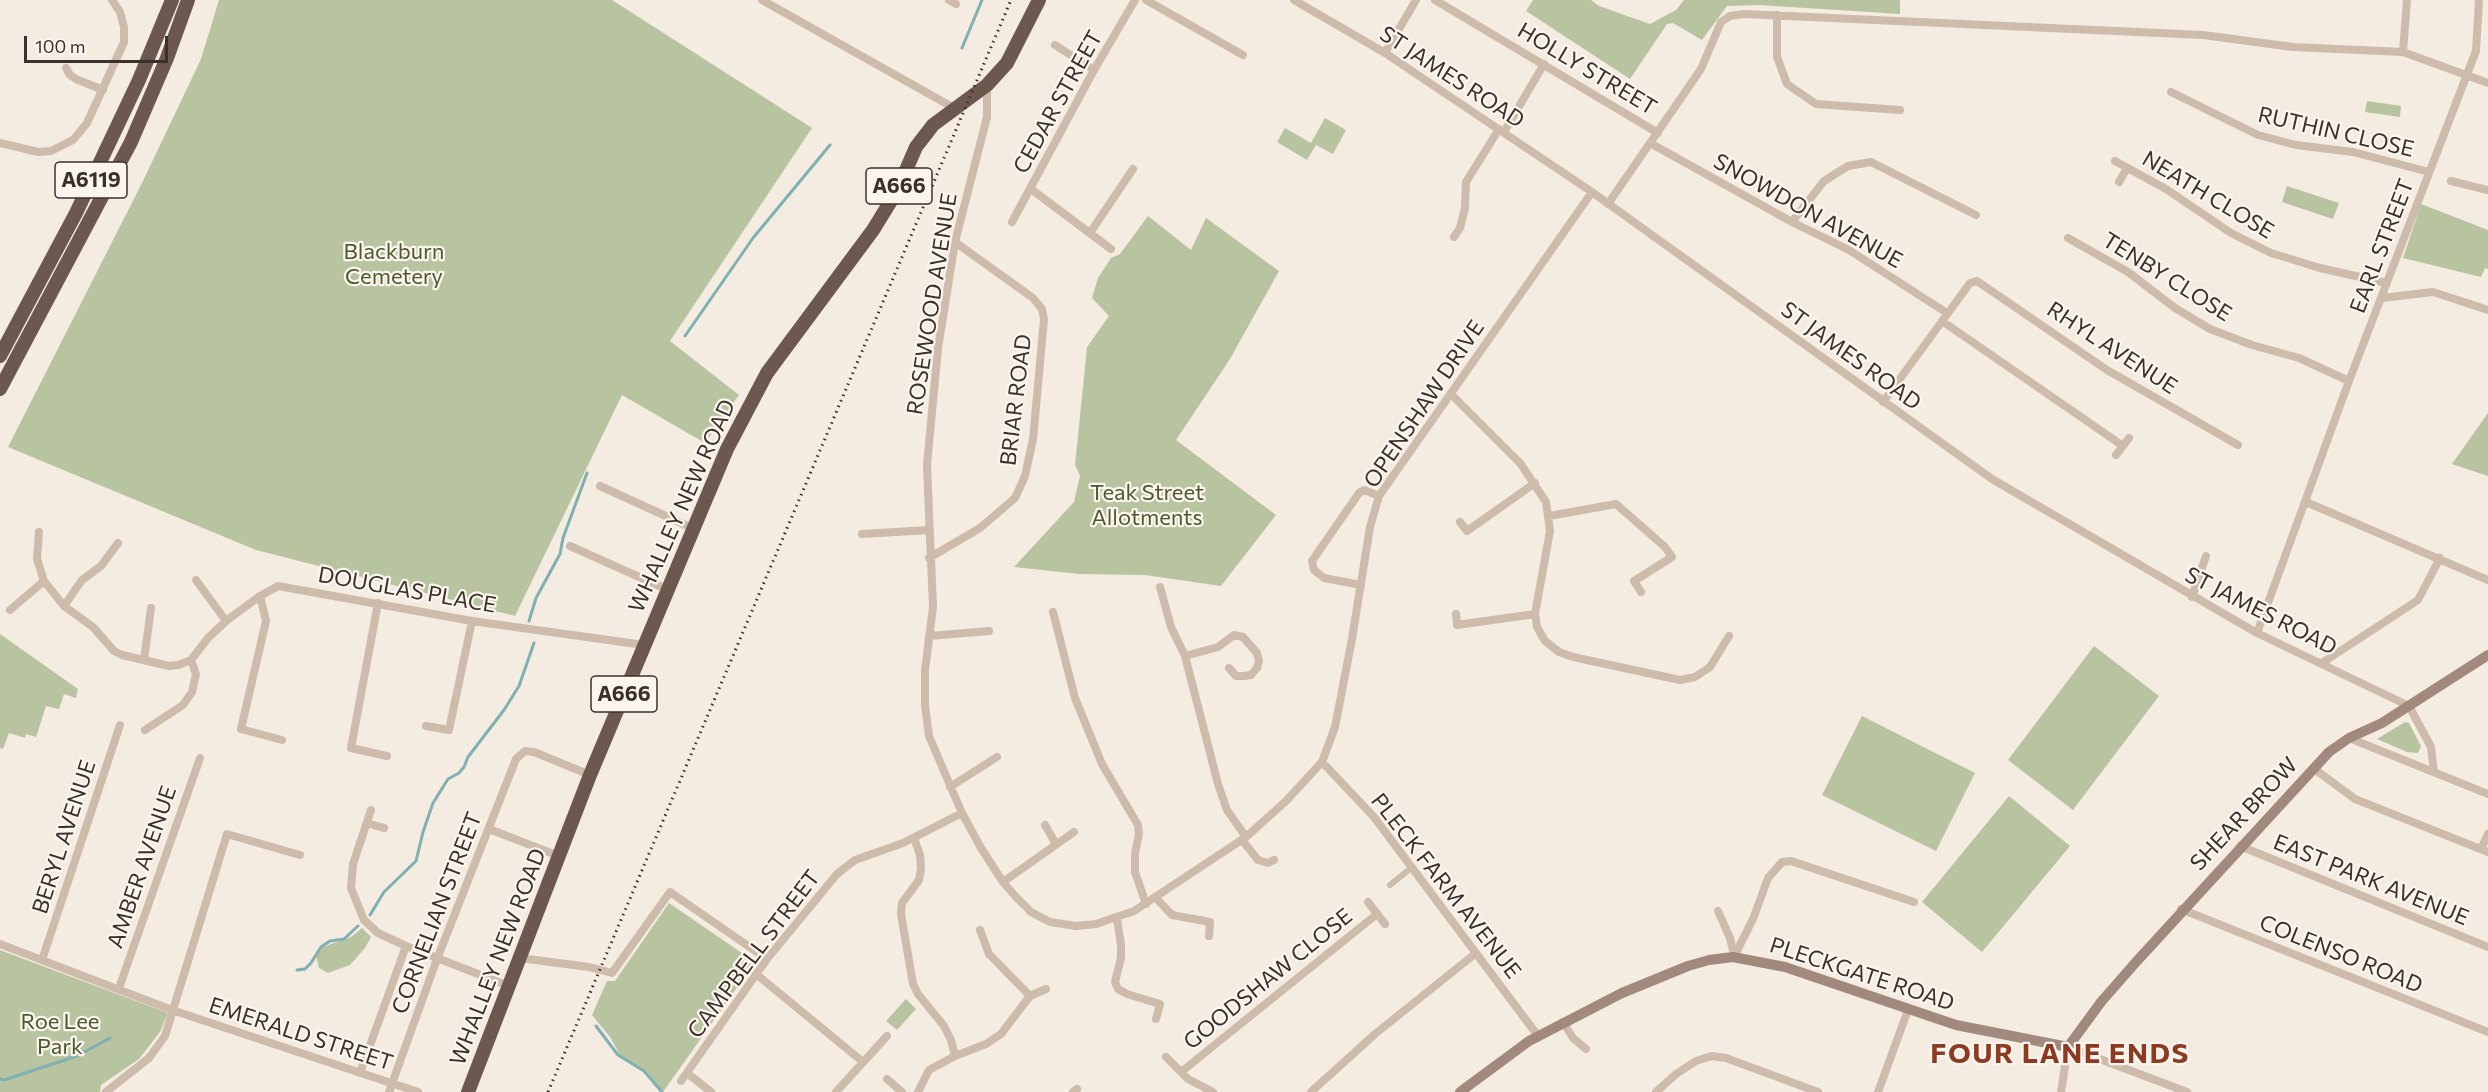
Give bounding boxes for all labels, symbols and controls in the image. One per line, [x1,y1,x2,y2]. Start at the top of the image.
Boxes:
street label: HOLLY STREET [1513,17,1661,121]
street label: ST JAMES ROAD [1375,20,1529,134]
scale bar [27,24,171,62]
street label: CEDAR STREET [1008,26,1108,178]
text: 100 m [35,35,85,57]
street label: RUTHIN CLOSE [2256,101,2416,163]
street label: NEATH CLOSE [2137,145,2279,245]
street label: SNOWDON AVENUE [1709,148,1907,274]
road number: A6119 [55,162,127,198]
road number: A666 [866,168,932,204]
street label: EARL STREET [2344,175,2420,317]
street label: ROSEWOOD AVENUE [901,191,963,417]
street label: TENBY CLOSE [2098,227,2236,327]
park label: Blackburn Cemetery [344,239,444,290]
street label: ST JAMES ROAD [1776,296,1926,416]
street label: RHYL AVENUE [2042,296,2182,400]
street label: OPENSHAW DRIVE [1358,315,1490,493]
street label: BRIAR ROAD [995,333,1037,467]
street label: WHALLEY NEW ROAD [623,395,741,617]
park label: Teak Street Allotments [1090,480,1204,532]
street label: DOUGLAS PLACE [316,561,498,619]
street label: ST JAMES ROAD [2181,561,2341,661]
road number: A666 [591,676,657,712]
street label: SHEAR BROW [2185,752,2303,876]
street label: BERYL AVENUE [27,757,101,917]
street label: AMBER AVENUE [102,782,182,952]
street label: PLECK FARM AVENUE [1365,788,1527,984]
street label: CORNELIAN STREET [386,808,488,1018]
street label: EAST PARK AVENUE [2270,829,2472,931]
street label: WHALLEY NEW ROAD [444,845,552,1069]
street label: CAMPBELL STREET [682,865,826,1043]
street label: GOODSHAW CLOSE [1178,903,1358,1055]
street label: COLENSO ROAD [2256,909,2426,999]
street label: PLECKGATE ROAD [1766,932,1958,1016]
street label: EMERALD STREET [206,992,396,1076]
park label: Roe Lee Park [21,1009,99,1060]
district label: FOUR LANE ENDS [1930,1037,2190,1071]

